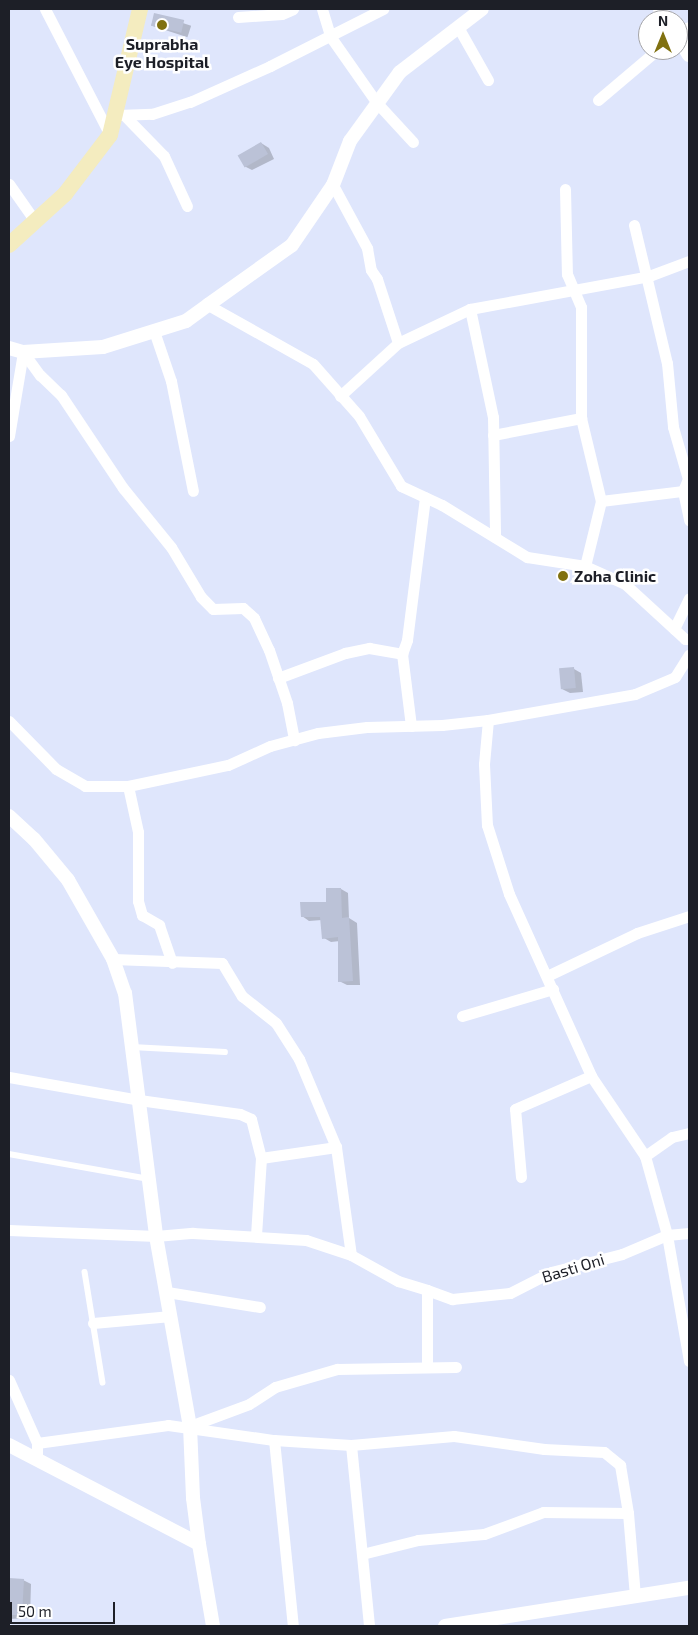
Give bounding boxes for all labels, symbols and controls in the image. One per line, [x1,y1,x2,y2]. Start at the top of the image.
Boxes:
north arrow [638,10,688,60]
text: N [658,12,668,29]
marker: Suprabha Eye Hospital [155,18,169,32]
place label: Suprabha Eye Hospital [115,34,209,72]
place label: Zoha Clinic [574,566,656,586]
marker: Zoha Clinic [556,569,570,583]
street label: Basti Oni [539,1249,607,1287]
scale bar [12,1592,118,1624]
text: 50 m [18,1602,52,1620]

